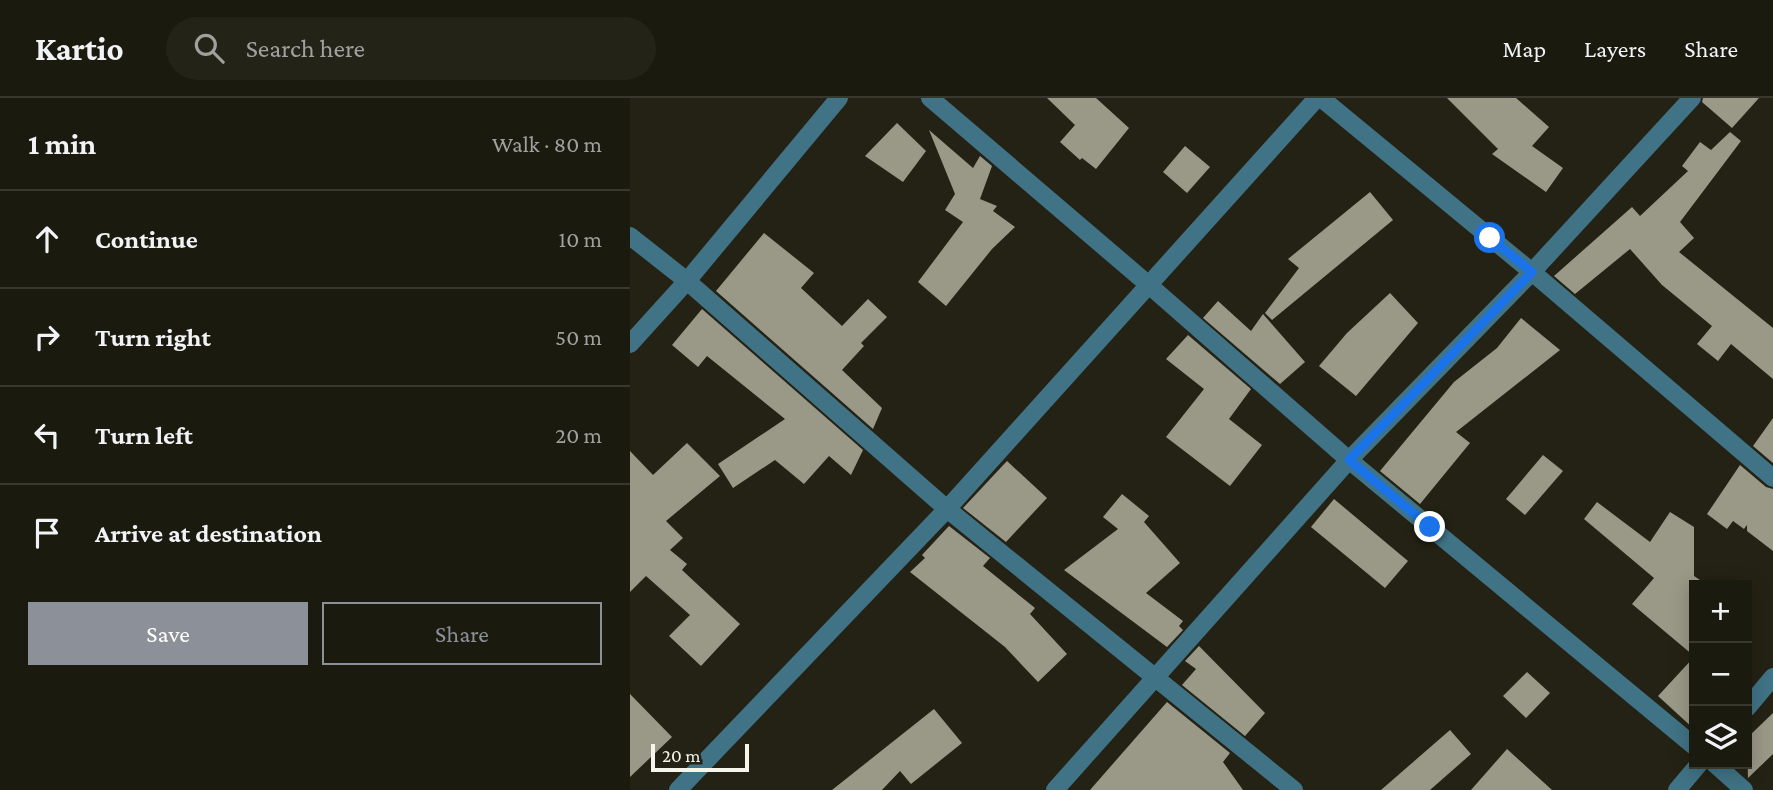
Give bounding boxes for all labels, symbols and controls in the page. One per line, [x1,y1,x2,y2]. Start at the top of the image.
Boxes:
search box [166,17,656,80]
icon: search [190,29,228,67]
text: Kartio [35,30,124,67]
text: Search here [246,34,365,63]
text: Map [1502,35,1546,62]
text: Layers [1584,35,1646,62]
text: Share [1684,35,1738,62]
text: 1 min [28,127,96,160]
text: Walk · 80 m [492,131,602,157]
icon: ahead [28,220,66,258]
route start [1474,222,1505,253]
text: Continue [95,225,198,254]
text: 10 m [559,226,602,252]
icon: right [28,318,66,356]
text: Turn right [95,323,211,352]
text: 50 m [555,324,602,350]
icon: left [28,416,66,454]
text: Turn left [95,421,193,450]
text: 20 m [555,422,602,448]
route end [1414,511,1445,542]
icon: arrive [28,514,66,552]
text: Arrive at destination [95,519,322,548]
map controls [1689,580,1752,769]
button: + [1689,580,1752,643]
button: Save [28,602,308,665]
button: Share [322,602,602,665]
button: − [1689,643,1752,706]
button: layers [1689,706,1752,769]
scale bar [651,741,749,773]
text: 20 m [662,745,701,766]

